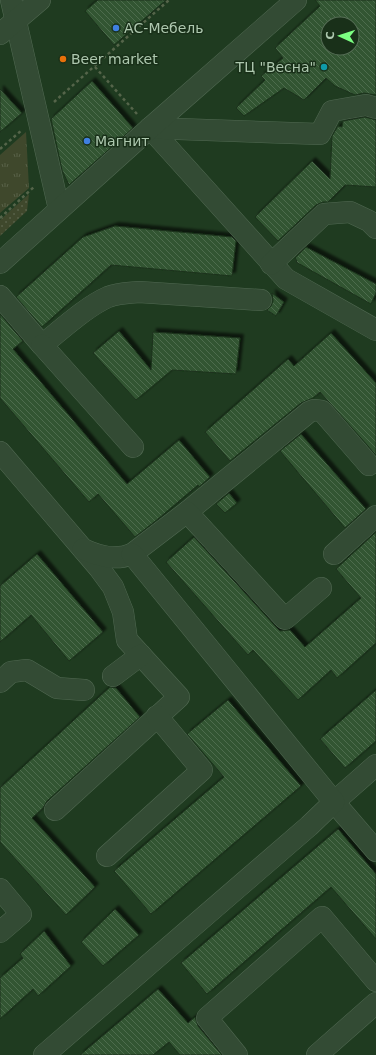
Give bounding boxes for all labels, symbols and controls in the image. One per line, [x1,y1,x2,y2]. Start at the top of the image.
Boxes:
north arrow [320,16,360,56]
place label: АС-Мебель [124,20,204,36]
marker: АС-Мебель [111,23,121,33]
text: С [324,31,337,40]
place label: Beer market [71,51,158,67]
marker: Beer market [58,54,68,64]
place label: ТЦ "Весна" [235,59,316,75]
marker: ТЦ "Весна" [319,62,329,72]
place label: Магнит [95,133,149,149]
marker: Магнит [82,136,92,146]

